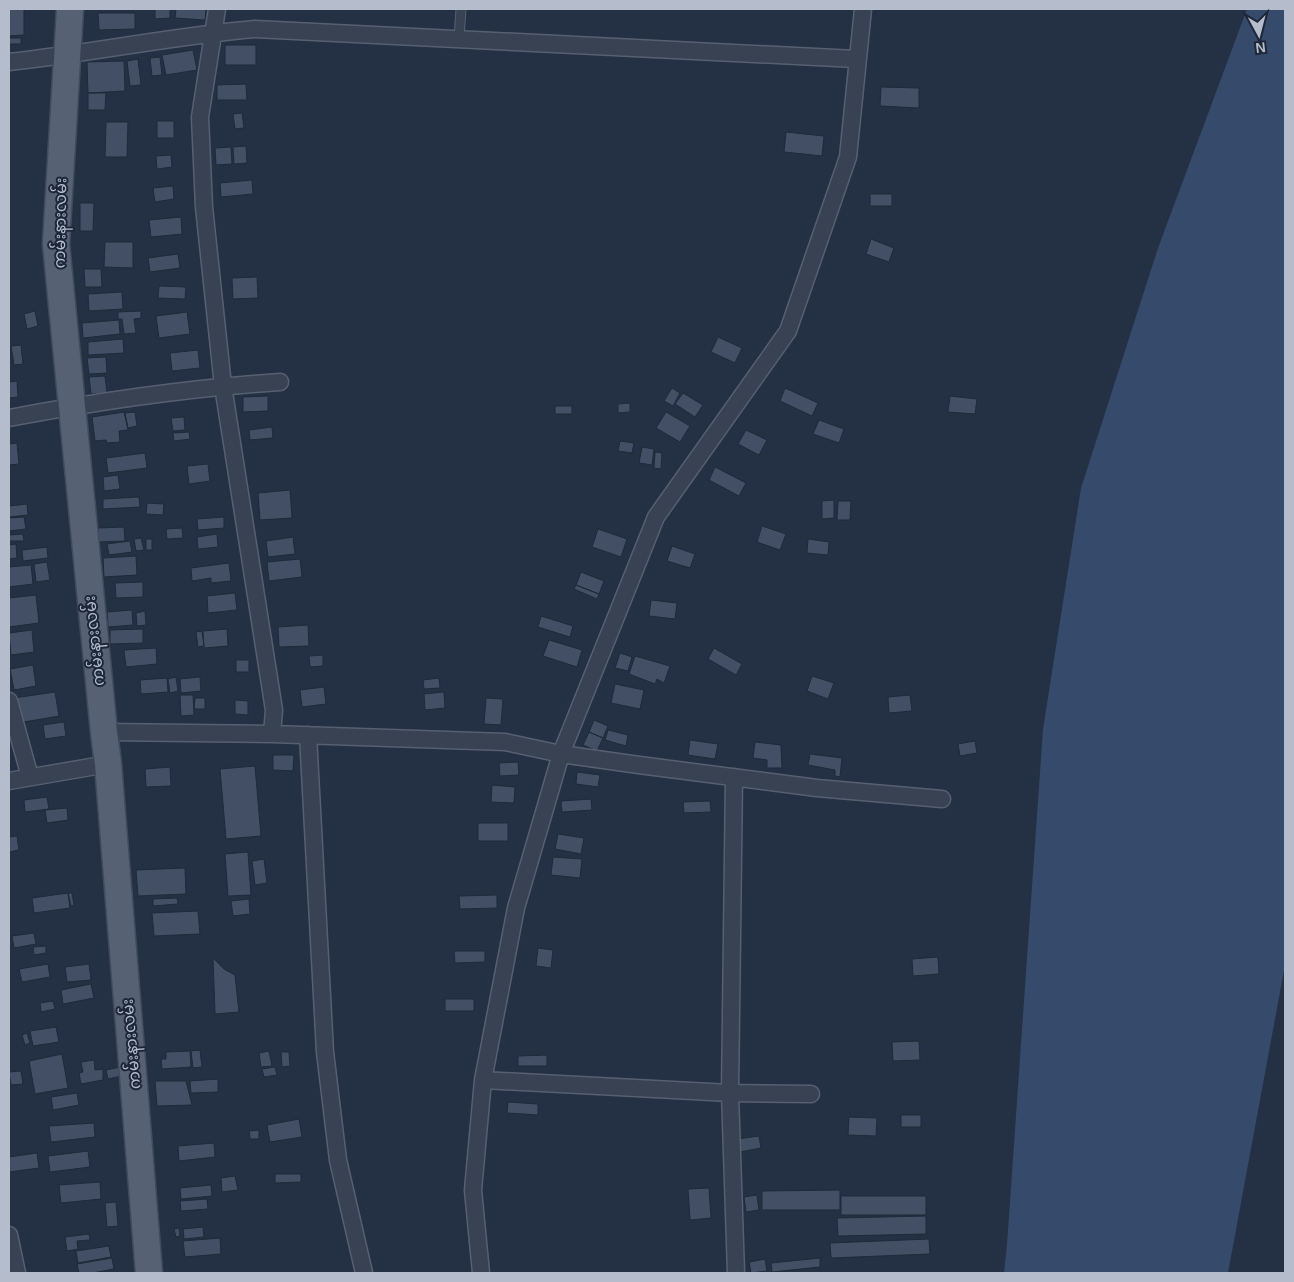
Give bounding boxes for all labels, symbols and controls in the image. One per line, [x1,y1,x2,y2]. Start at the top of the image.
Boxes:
north arrow [1234,10,1284,60]
text: N [1255,39,1267,56]
street label: ကမ်းနားလမ်း [48,177,74,269]
street label: ကမ်းနားလမ်း [78,595,112,687]
street label: ကမ်းနားလမ်း [116,998,148,1090]

